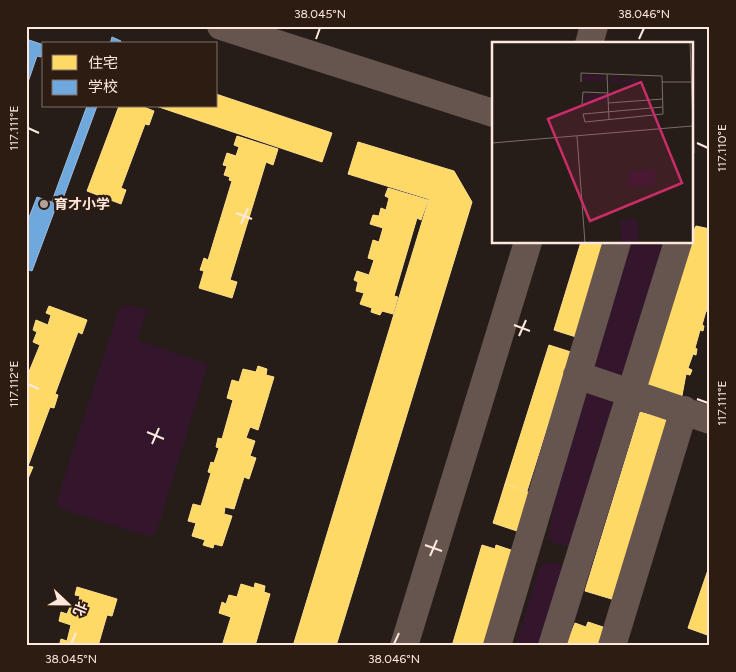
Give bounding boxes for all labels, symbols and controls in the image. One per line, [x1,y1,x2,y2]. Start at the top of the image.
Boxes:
text: 38.045°N [294,7,346,21]
text: 38.046°N [618,7,670,21]
legend [42,42,218,108]
inset map [492,42,694,244]
text: 住宅 [88,54,118,72]
text: 学校 [88,78,118,96]
text: 117.111°E [7,105,21,151]
text: 117.110°E [715,124,729,172]
place label: 育才小学 [54,196,110,213]
marker: 育才小学 [38,198,50,210]
text: 117.112°E [7,360,21,408]
text: 117.111°E [715,380,729,426]
north arrow [42,580,92,630]
text: 北 [69,599,90,618]
text: 38.045°N [45,652,97,666]
text: 38.046°N [368,652,420,666]

